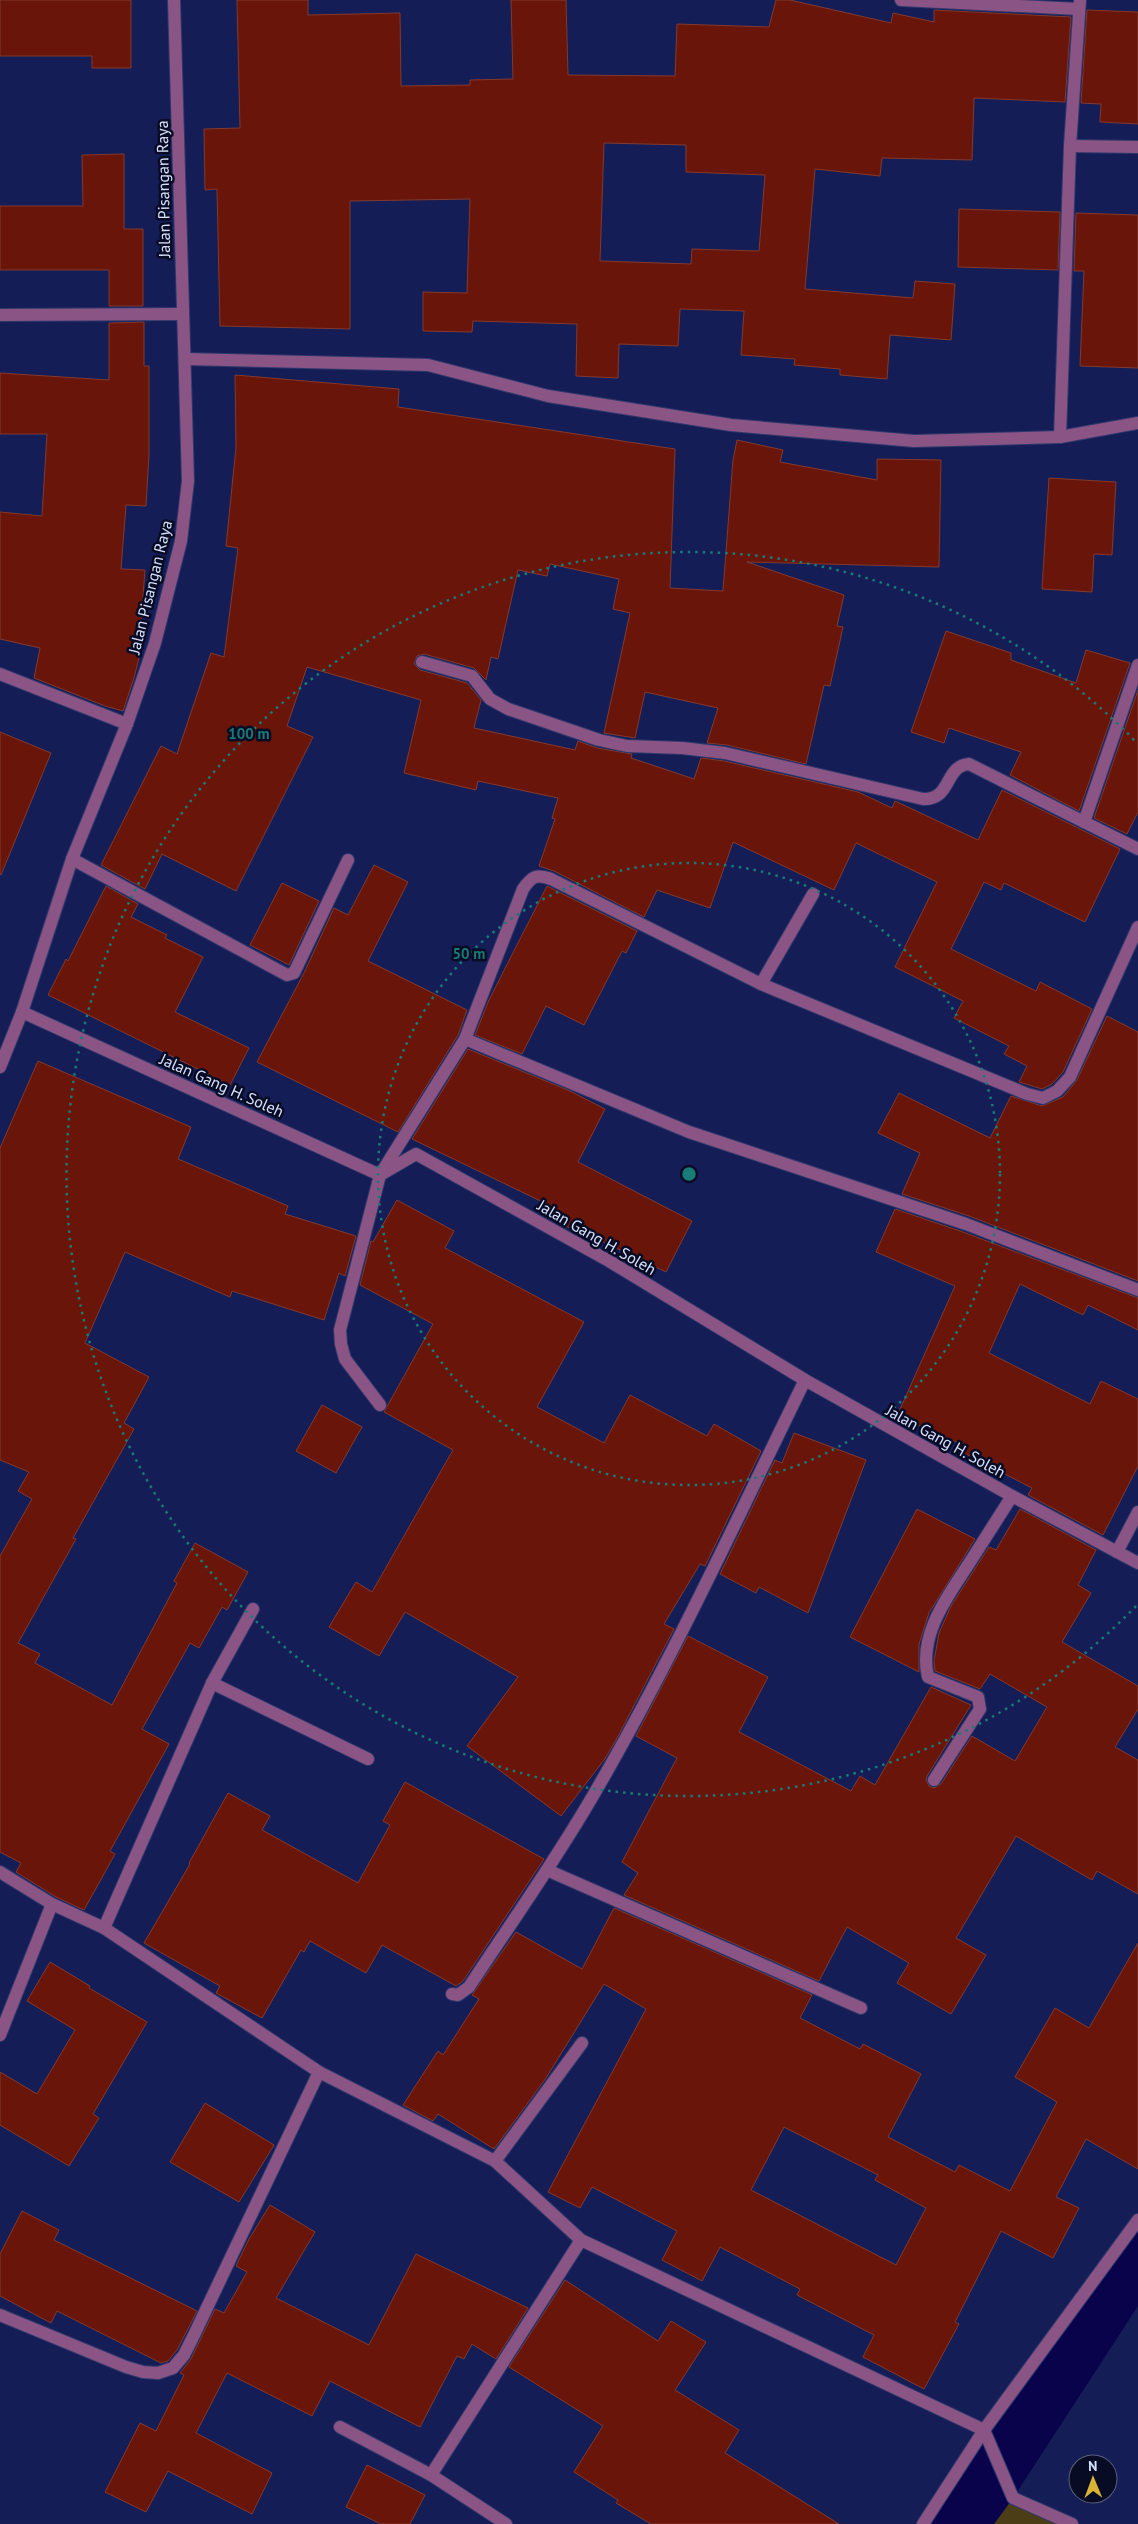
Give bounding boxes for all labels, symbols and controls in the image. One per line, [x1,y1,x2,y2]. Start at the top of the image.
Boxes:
street label: Jalan Pisangan Raya [152,120,174,259]
street label: Jalan Pisangan Raya [123,518,176,657]
text: 100 m [228,724,270,743]
text: 50 m [453,944,485,963]
street label: Jalan Gang H. Soleh [156,1048,287,1121]
centre of rings [680,1165,698,1183]
street label: Jalan Gang H. Soleh [533,1194,660,1279]
street label: Jalan Gang H. Soleh [882,1399,1009,1482]
north arrow [1068,2454,1118,2504]
text: N [1088,2457,1098,2475]

